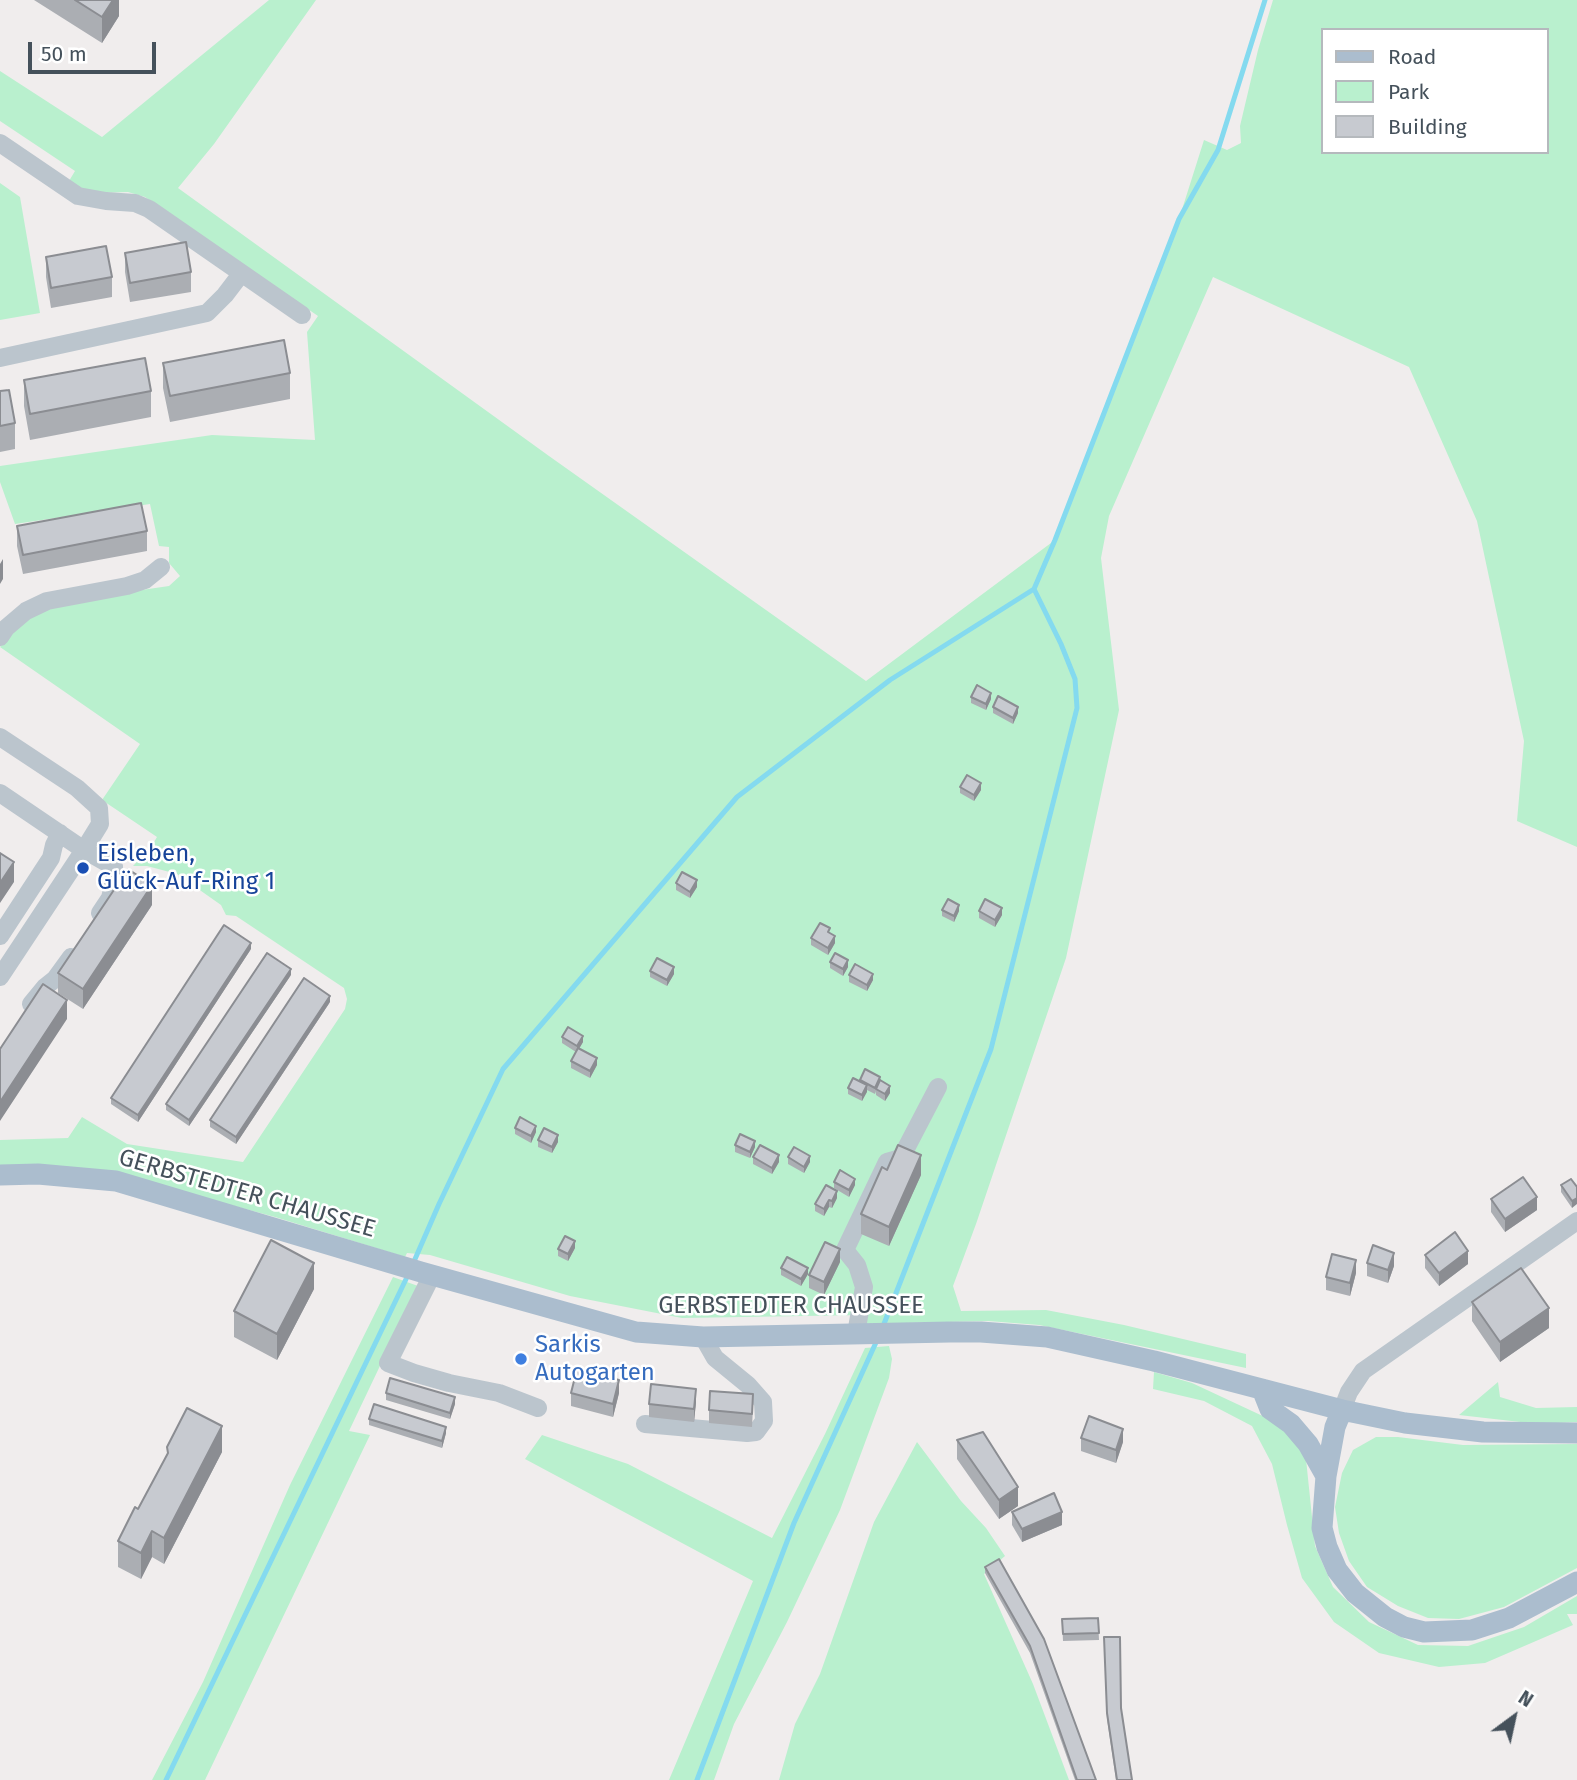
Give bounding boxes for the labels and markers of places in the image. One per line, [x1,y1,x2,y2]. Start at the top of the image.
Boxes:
place label: Eisleben, Glück-Auf-Ring 1 [97,840,275,896]
marker: Eisleben, Glück-Auf-Ring 1 [75,860,91,876]
place label: Sarkis Autogarten [535,1331,655,1387]
marker: Sarkis Autogarten [513,1351,529,1367]

